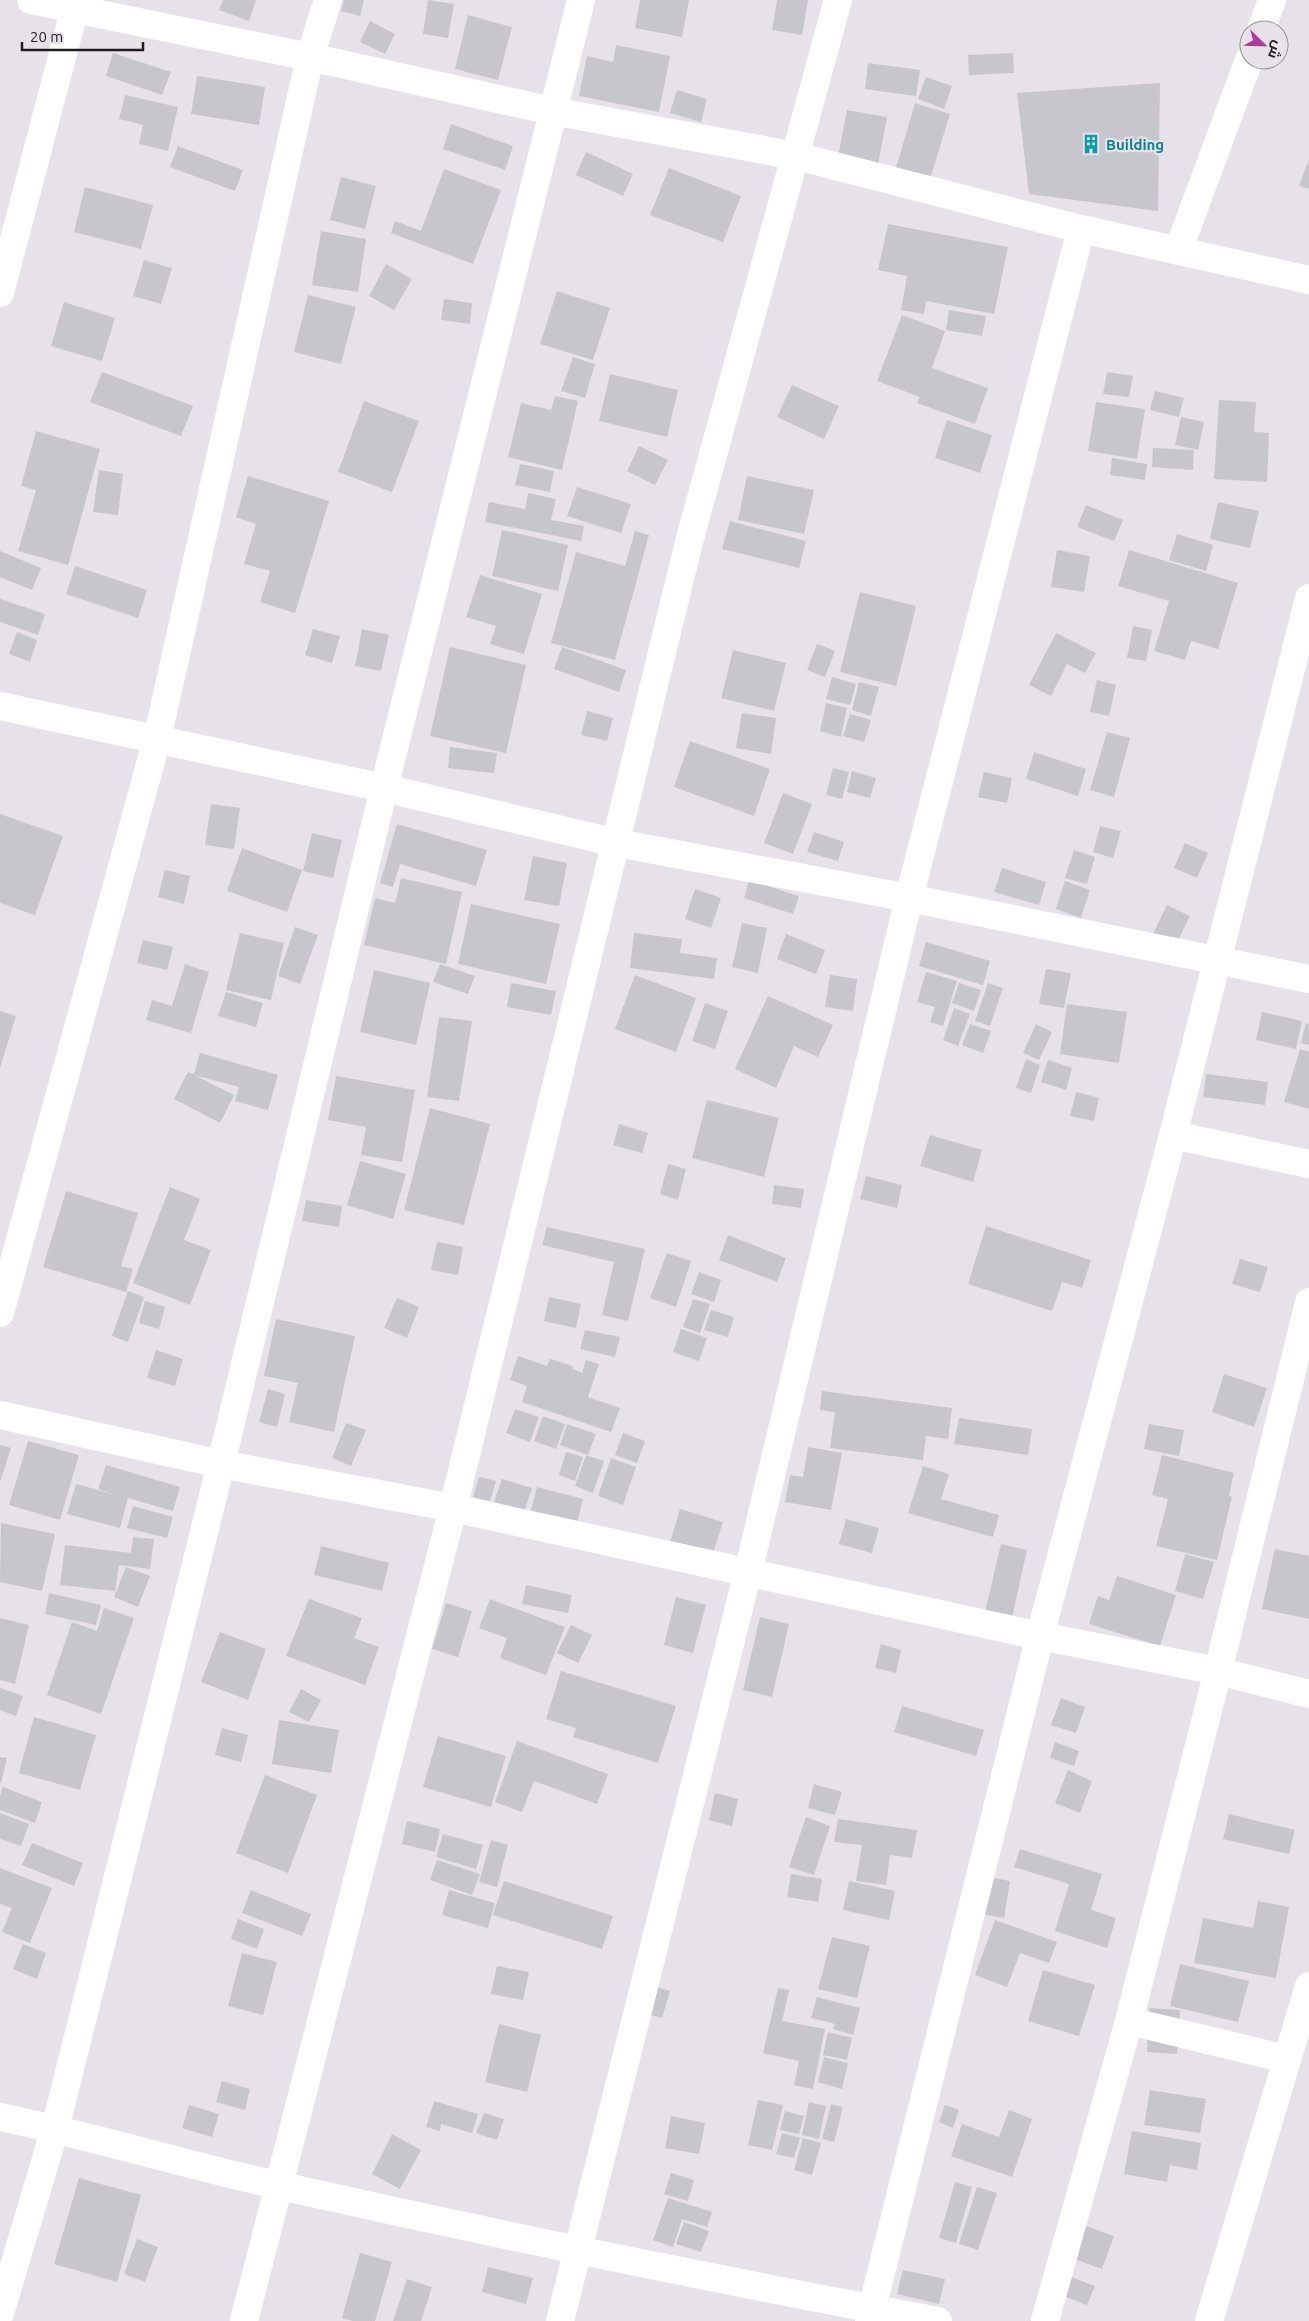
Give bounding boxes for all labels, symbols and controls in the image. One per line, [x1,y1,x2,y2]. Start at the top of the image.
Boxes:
scale bar [22,20,144,52]
north arrow [1239,20,1289,70]
text: 20 m [30,28,63,45]
text: ش [1264,38,1287,62]
building icon: Building [1080,133,1102,155]
place label: Building [1106,136,1164,153]

